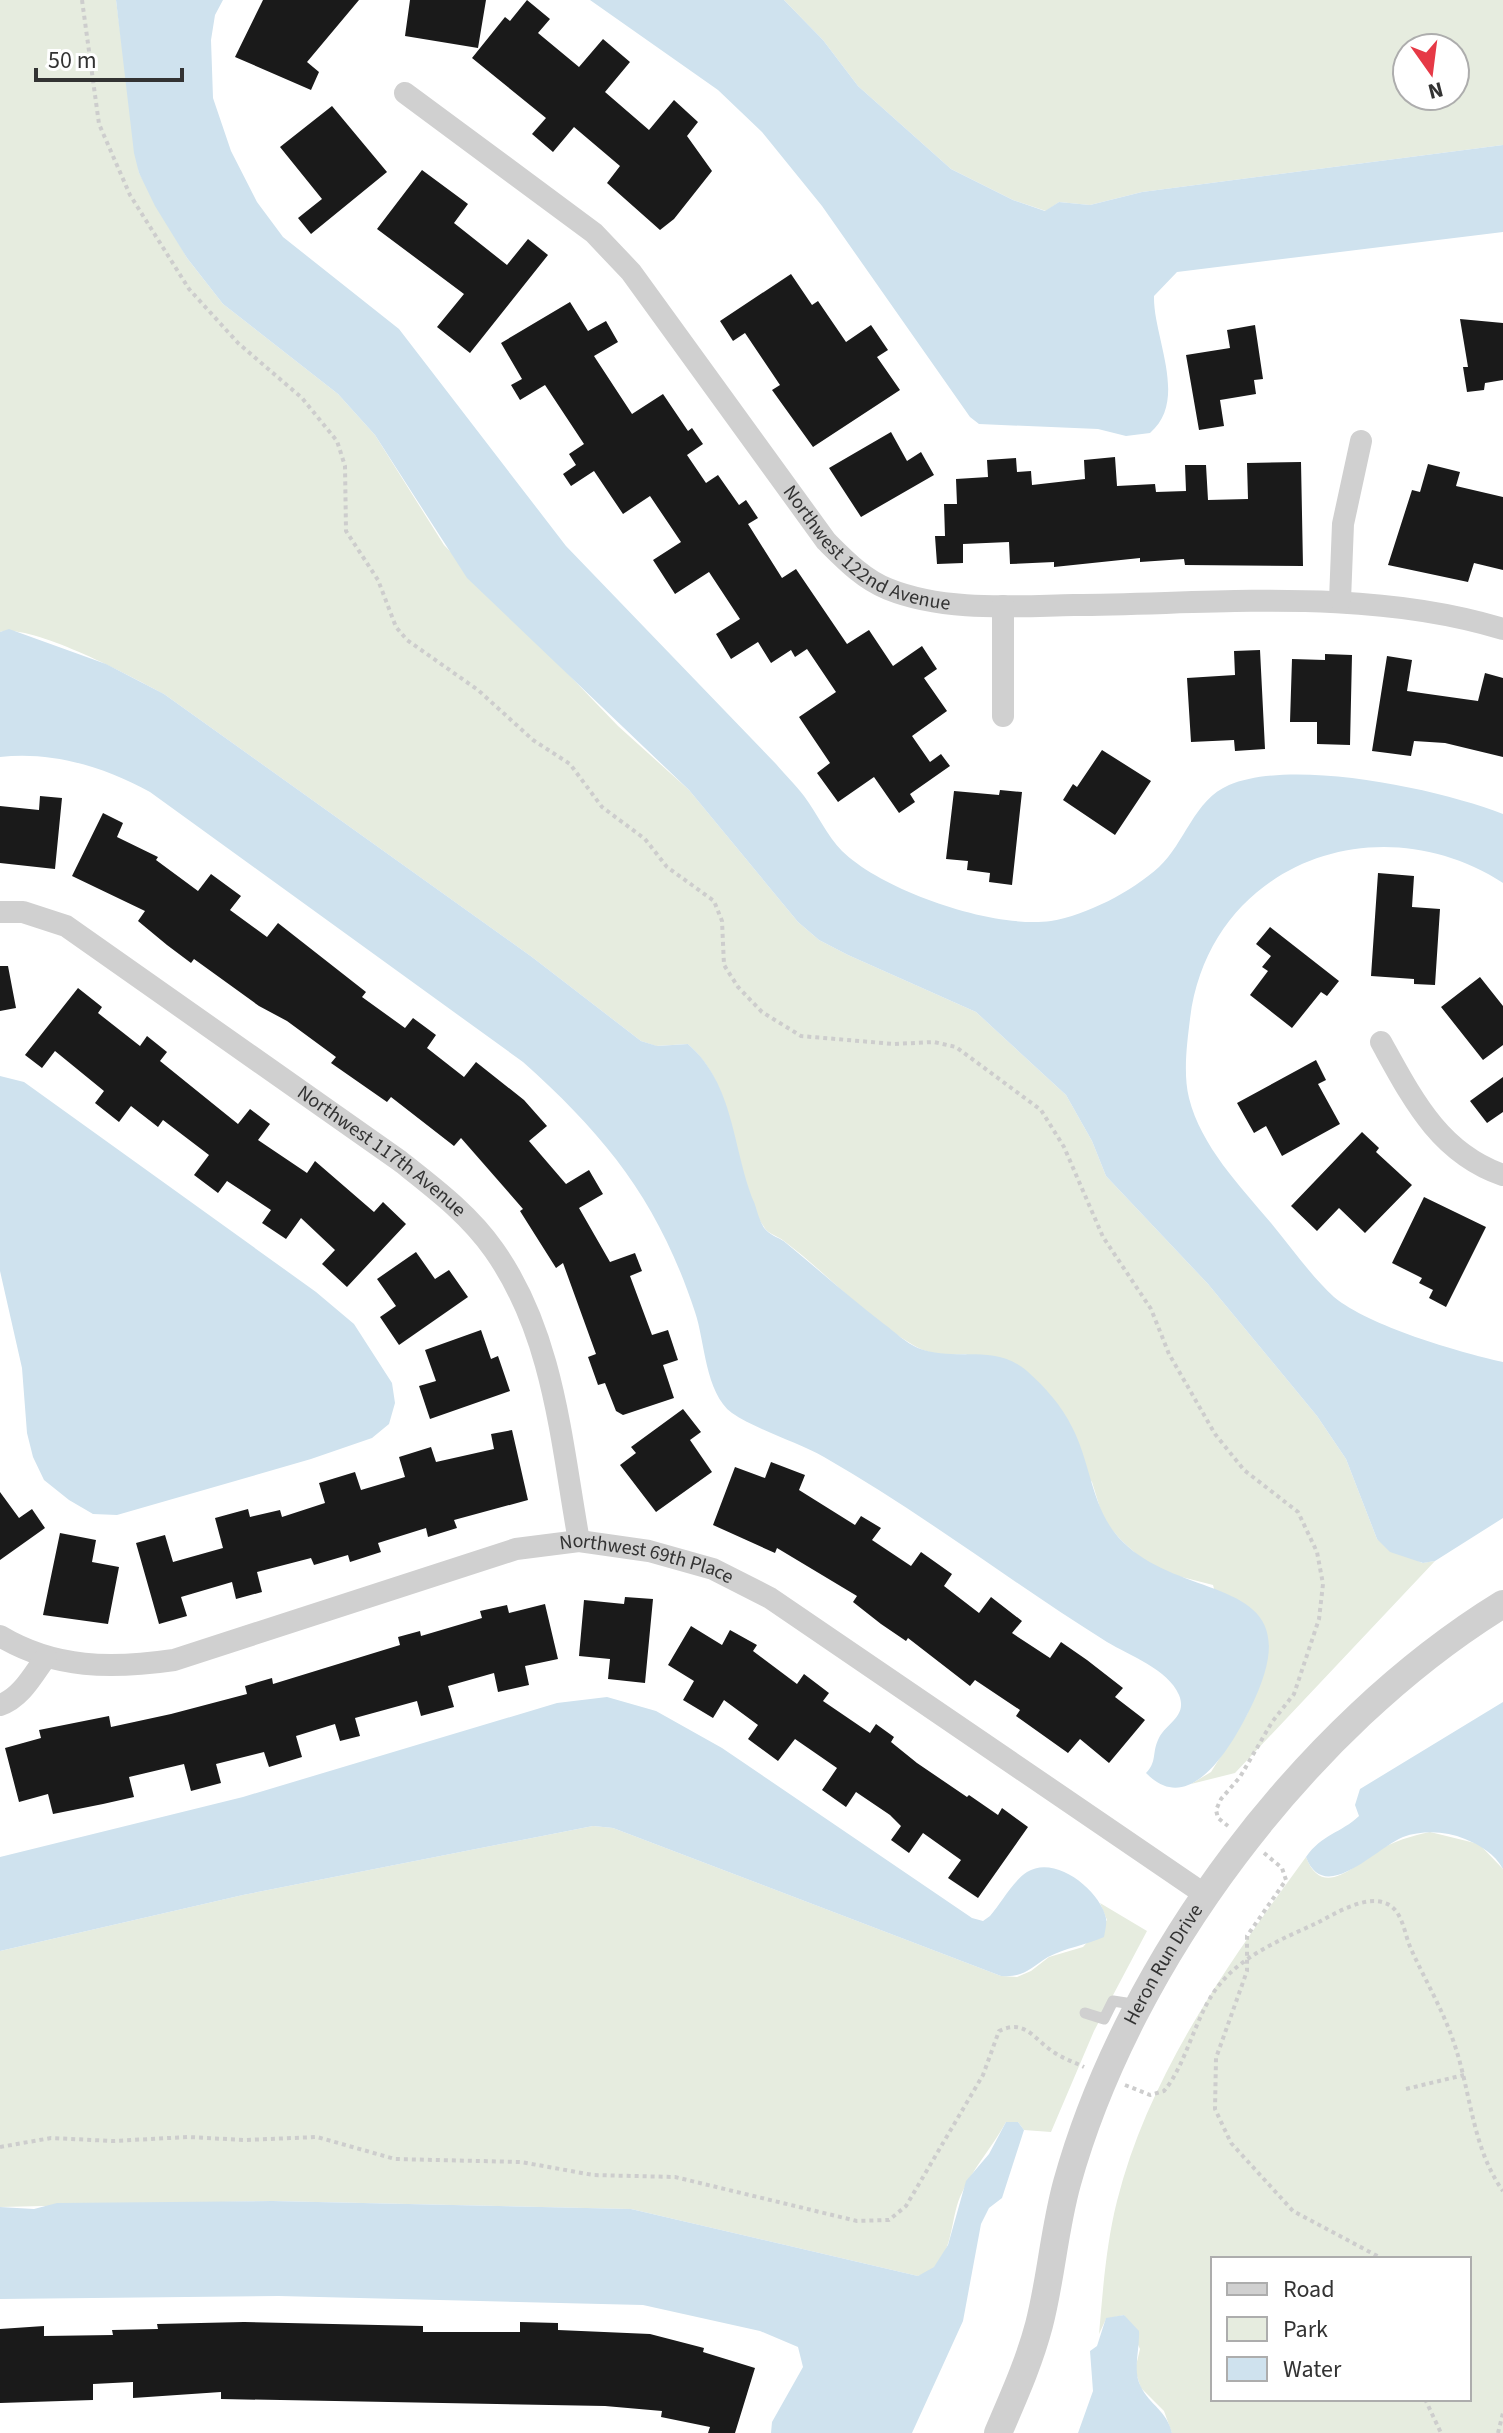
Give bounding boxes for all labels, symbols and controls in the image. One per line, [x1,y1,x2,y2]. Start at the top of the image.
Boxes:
scale bar [36,32,182,82]
north arrow [1391,32,1471,112]
text: 50 m [48,43,97,78]
text: N [1425,73,1447,108]
street label: Northwest 122nd Avenue [776,480,952,618]
street label: Northwest 117th Avenue [291,1079,472,1224]
street label: Northwest 69th Place [558,1527,738,1591]
street label: Heron Run Drive [1117,1898,1210,2030]
legend [1211,2257,1471,2401]
text: Road [1283,2272,1335,2307]
text: Park [1283,2312,1328,2347]
text: Water [1283,2352,1342,2387]

